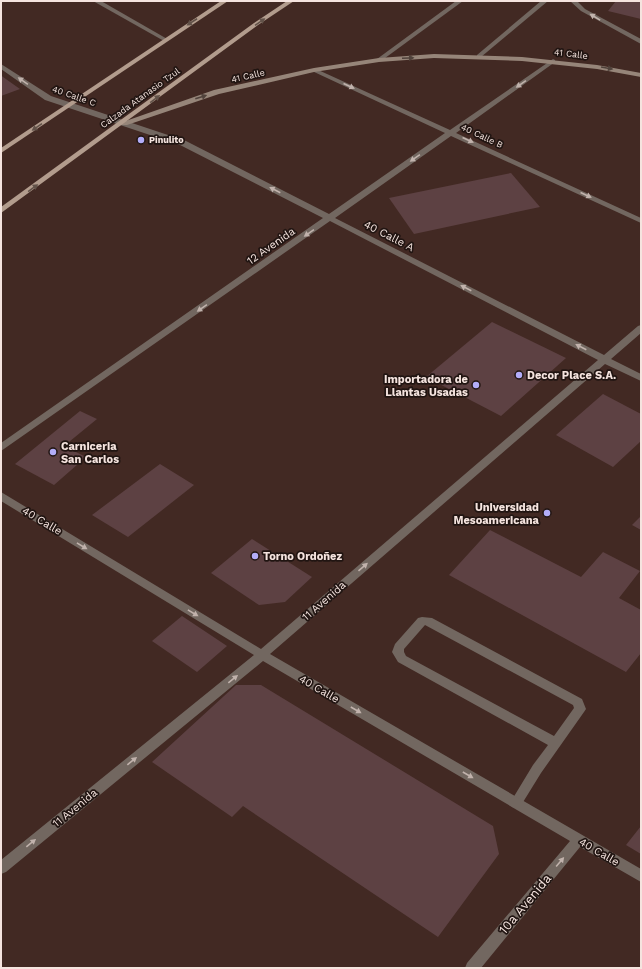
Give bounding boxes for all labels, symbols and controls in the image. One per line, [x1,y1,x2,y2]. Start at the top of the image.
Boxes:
one-way arrow [589,13,601,20]
one-way arrow [255,18,265,26]
one-way arrow [186,19,198,26]
street label: 41 Calle [554,47,588,61]
one-way arrow [402,54,414,61]
street label: Calzada Atanasio Tzul [98,66,182,130]
one-way arrow [601,66,613,72]
street label: 41 Calle [230,67,266,85]
one-way arrow [18,77,28,85]
one-way arrow [516,79,527,88]
street label: 40 Calle C [51,84,97,108]
one-way arrow [344,84,356,90]
one-way arrow [195,94,207,100]
one-way arrow [150,95,161,104]
street label: 40 Calle B [459,122,505,150]
one-way arrow [32,123,42,131]
marker: Pinulito [136,135,146,145]
place label: Pinulito [149,135,184,145]
one-way arrow [462,137,473,143]
one-way arrow [410,154,420,162]
one-way arrow [27,184,38,192]
one-way arrow [269,187,281,194]
one-way arrow [580,192,591,198]
street label: 40 Calle A [362,218,416,254]
street label: 12 Avenida [244,225,298,267]
one-way arrow [303,229,314,237]
one-way arrow [460,285,471,291]
one-way arrow [197,304,207,312]
one-way arrow [576,344,587,350]
place label: Decor Place S.A. [527,369,616,382]
marker: Decor Place S.A. [514,370,524,380]
place label: Importadora de Llantas Usadas [384,373,468,399]
marker: Importadora de Llantas Usadas [471,380,481,390]
place label: Carniceria San Carlos [61,440,119,466]
marker: Carniceria San Carlos [48,447,58,457]
place label: Universidad Mesoamericana [453,501,540,527]
street label: 40 Calle [20,504,64,538]
marker: Universidad Mesoamericana [542,508,552,518]
one-way arrow [76,542,88,549]
place label: Torno Ordoñez [263,550,342,563]
marker: Torno Ordoñez [250,551,260,561]
one-way arrow [358,563,369,572]
street label: 11 Avenida [299,578,349,624]
one-way arrow [187,610,199,617]
street label: 40 Calle [297,672,341,706]
one-way arrow [227,675,238,683]
one-way arrow [350,706,362,713]
one-way arrow [126,757,137,766]
one-way arrow [462,772,474,779]
street label: 11 Avenida [50,786,100,830]
street label: 40 Calle [577,835,621,869]
one-way arrow [26,839,37,848]
one-way arrow [555,857,564,868]
street label: 10a Avenida [496,871,555,937]

